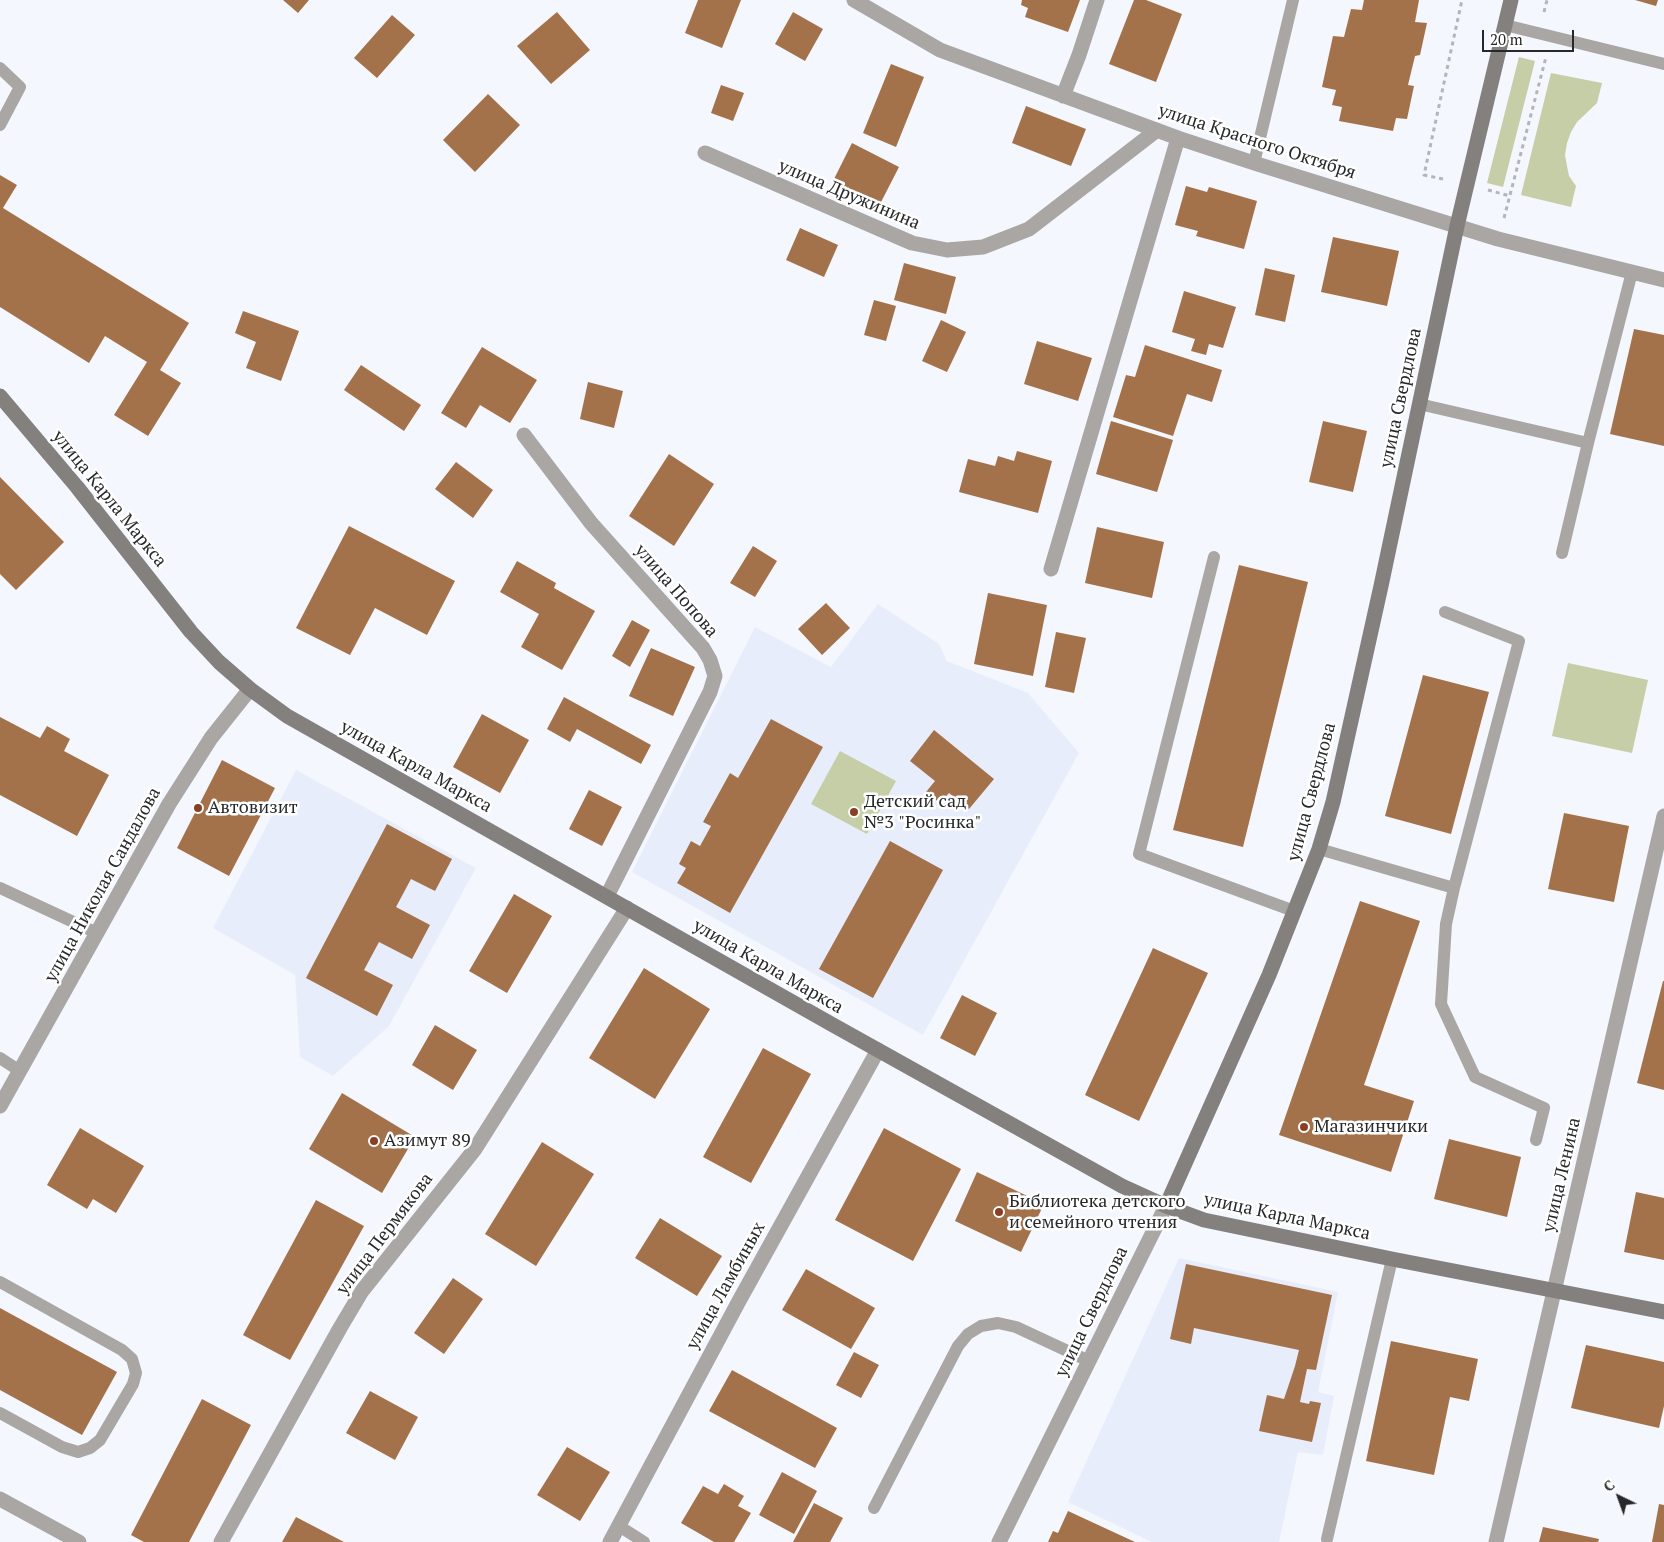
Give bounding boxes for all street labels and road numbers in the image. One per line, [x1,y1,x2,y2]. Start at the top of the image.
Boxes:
street label: улица Красного Октября [1155,100,1359,184]
street label: улица Дружинина [775,155,923,235]
street label: улица Свердлова [1376,326,1426,470]
street label: улица Карла Маркса [47,426,171,572]
street label: улица Попова [630,540,722,642]
street label: улица Карла Маркса [337,716,495,818]
street label: улица Свердлова [1283,720,1341,864]
street label: улица Николая Сандалова [40,784,166,986]
street label: улица Карла Маркса [689,915,847,1019]
street label: улица Ленина [1538,1116,1586,1234]
street label: улица Пермякова [332,1169,438,1299]
street label: улица Карла Маркса [1202,1189,1372,1245]
street label: улица Ламбиных [682,1218,770,1354]
street label: улица Свердлова [1051,1243,1133,1381]

